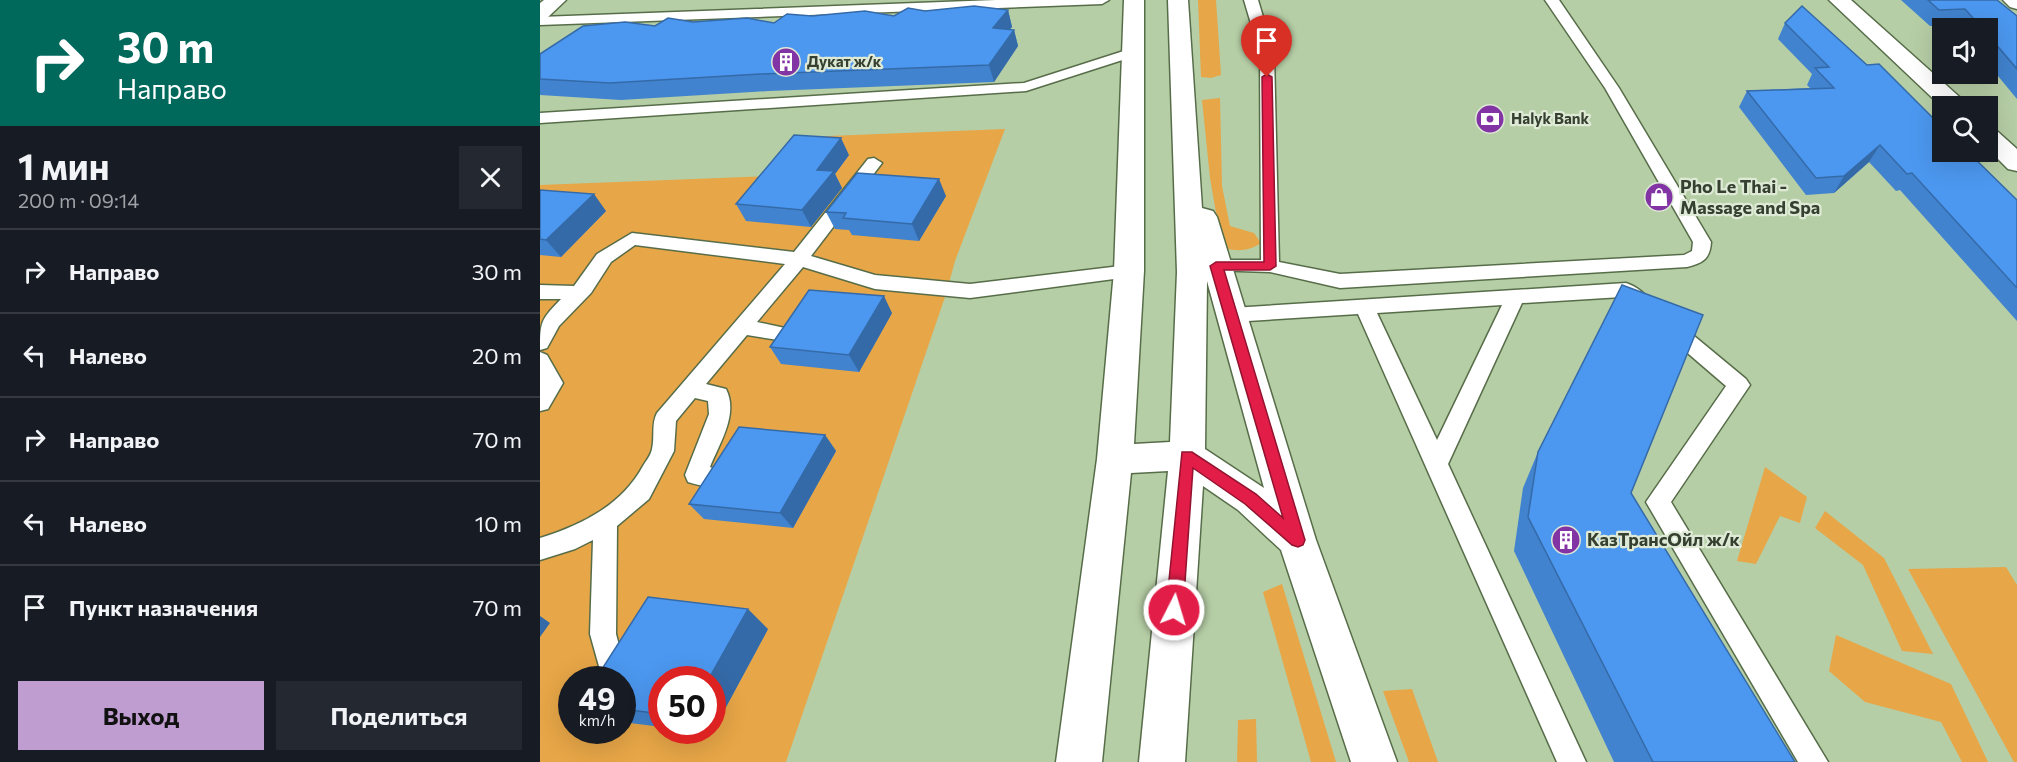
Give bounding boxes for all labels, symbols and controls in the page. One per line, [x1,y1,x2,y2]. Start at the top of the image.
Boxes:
pin [1241,15,1292,77]
map controls [1932,18,1998,162]
button: sound [1932,18,1998,84]
text: 30 m [117,20,214,72]
icon: right [18,24,96,102]
icon: arrive [1250,24,1283,57]
building icon: Дукат ж/к [770,46,802,78]
place label: Дукат ж/к [807,52,882,70]
text: Направо [117,72,227,105]
button: search [1932,96,1998,162]
bank icon: Halyk Bank [1474,103,1506,135]
place label: Halyk Bank [1511,109,1589,127]
text: 1 мин [18,143,110,187]
button: close [459,146,522,209]
place label: Pho Le Thai - Massage and Spa [1680,175,1820,218]
shop icon: Pho Le Thai - Massage and Spa [1643,181,1675,213]
text: 200 m · 09:14 [18,188,139,212]
icon: right [18,255,51,288]
text: Направо [69,258,159,285]
text: 30 m [472,258,522,285]
icon: left [18,339,51,372]
text: Налево [69,342,147,369]
text: 20 m [472,342,522,369]
icon: right [18,423,51,456]
text: Направо [69,426,159,453]
text: 70 m [473,426,522,453]
icon: left [18,507,51,540]
text: Налево [69,510,147,537]
text: 10 m [475,510,522,537]
building icon: КазТрансОйл ж/к [1550,524,1582,556]
place label: КазТрансОйл ж/к [1587,528,1740,550]
position arrow [1142,578,1206,642]
icon: arrive [18,591,51,624]
text: Пункт назначения [69,594,258,621]
text: 70 m [473,594,522,621]
speed limit sign: 50 [648,666,726,744]
text: 49 [579,679,615,716]
button: Выход [18,681,264,750]
button: Поделиться [276,681,522,750]
text: km/h [579,711,615,729]

